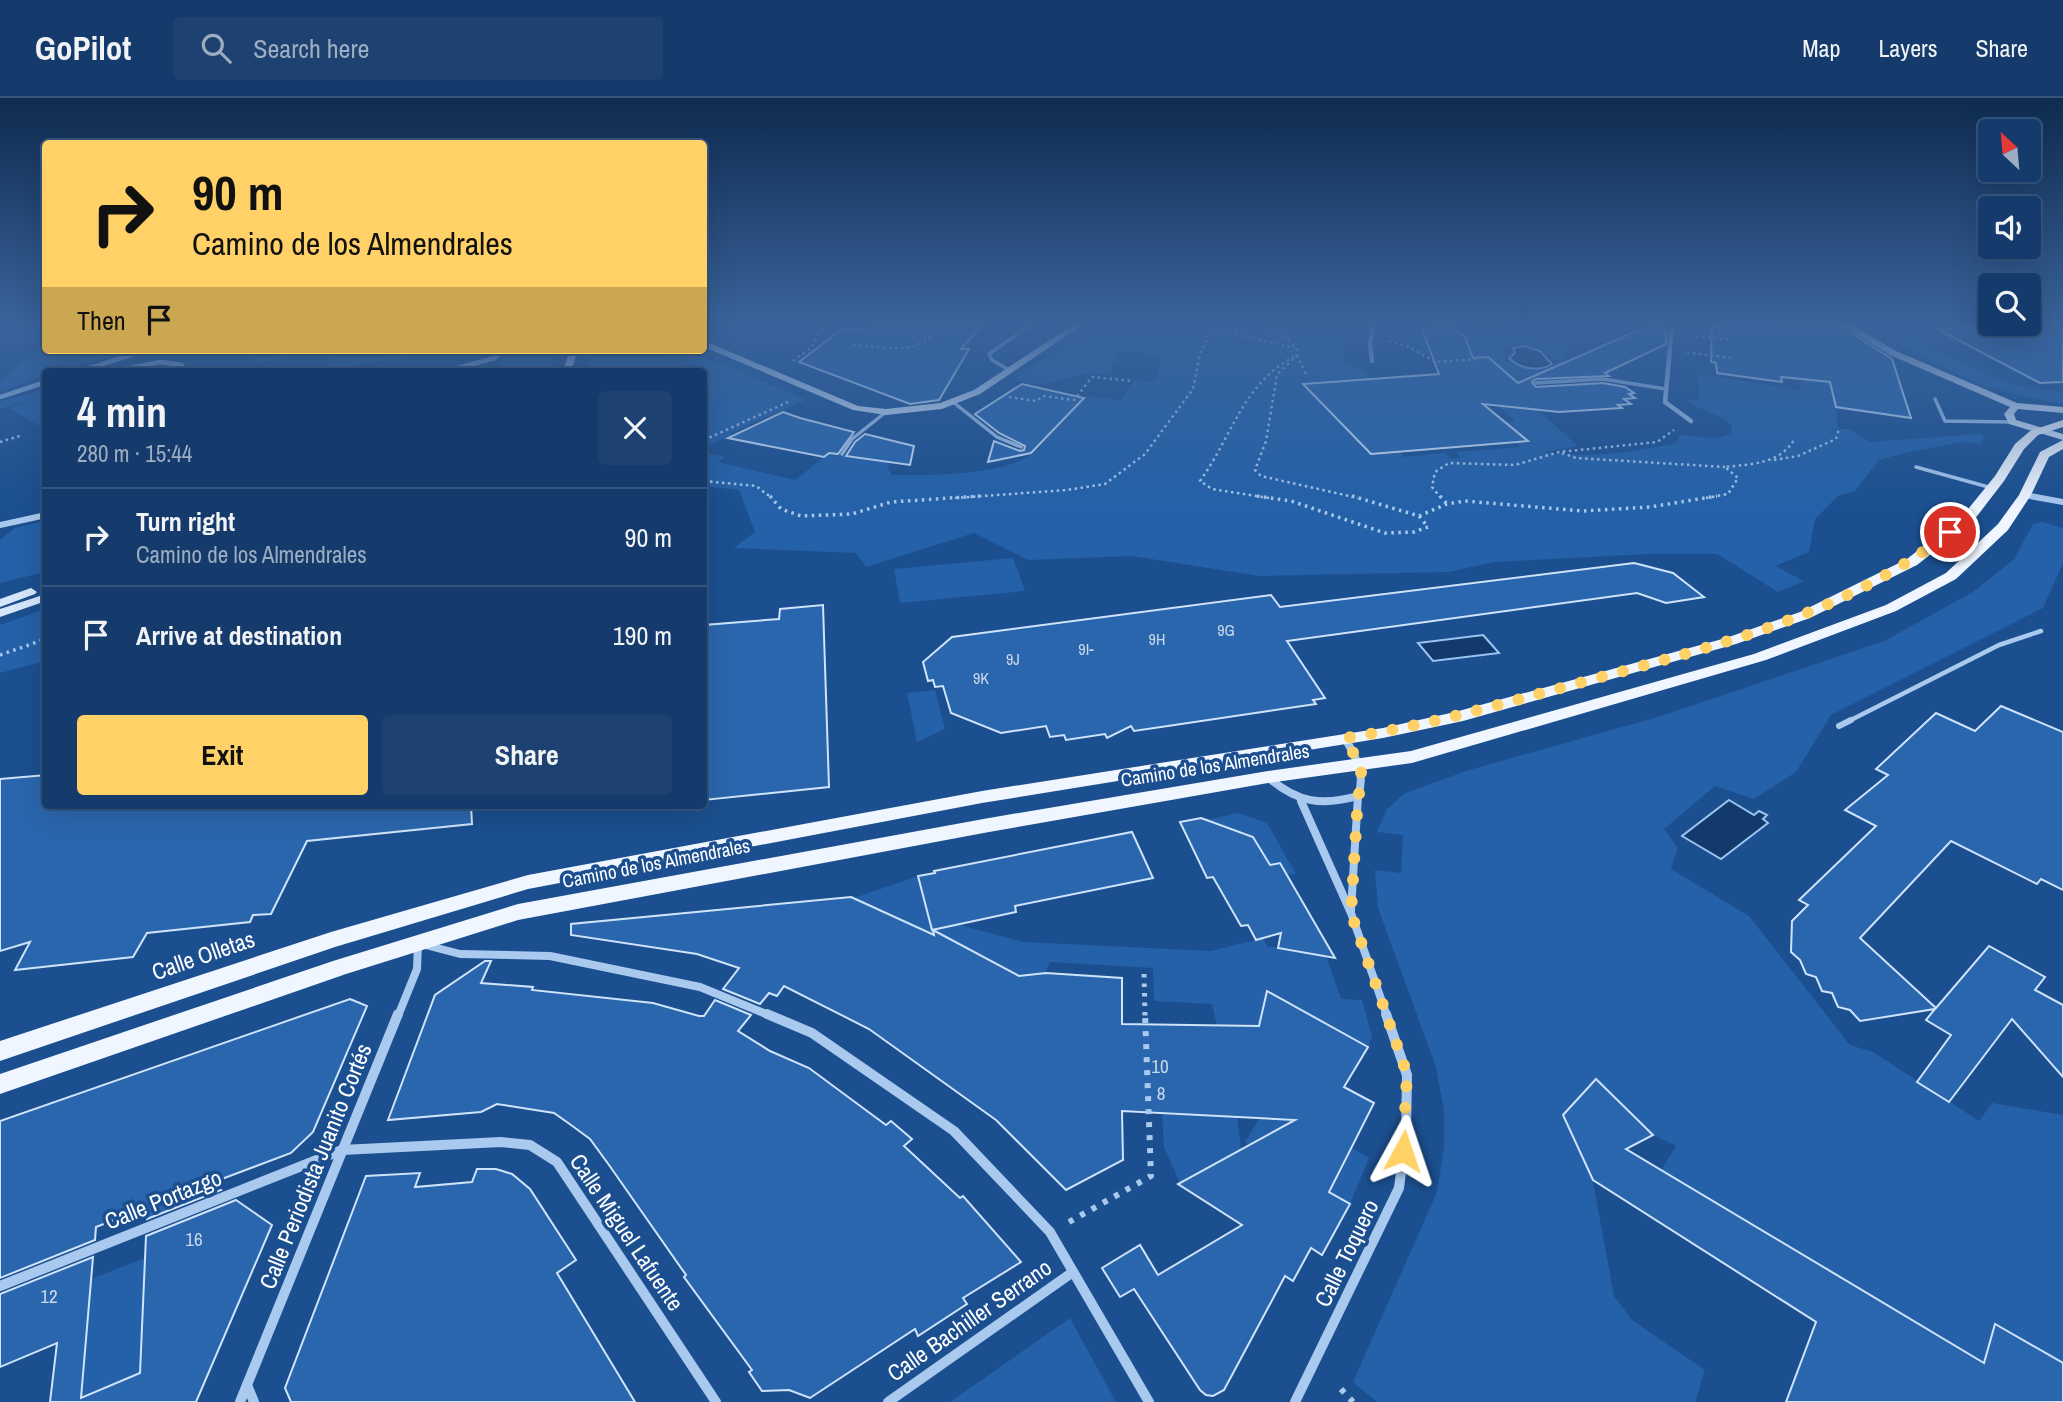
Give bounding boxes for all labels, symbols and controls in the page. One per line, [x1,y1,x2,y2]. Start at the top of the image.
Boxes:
search box [173,17,663,80]
text: GoPilot [35,26,131,70]
icon: search [197,29,235,67]
text: Search here [253,31,369,66]
text: Map [1802,32,1840,64]
text: Layers [1878,32,1937,64]
text: Share [1975,32,2028,64]
north arrow [1978,119,2040,182]
map controls [1978,119,2041,336]
text: 90 m [192,159,284,225]
icon: right [77,168,168,259]
button: sound [1978,196,2041,259]
text: Camino de los Almendrales [192,222,513,265]
button: search [1978,273,2041,336]
icon: arrive [140,301,178,339]
text: Then [77,303,126,338]
text: 4 min [77,384,167,440]
button: close [598,391,672,465]
text: 280 m · 15:44 [77,438,192,469]
pin [1920,502,1980,562]
text: Turn right [136,504,235,539]
icon: arrive [1931,513,1969,551]
icon: right [77,518,115,556]
text: 90 m [625,520,672,555]
text: Camino de los Almendrales [136,539,367,570]
icon: arrive [77,616,115,654]
text: Arrive at destination [136,618,342,653]
text: 190 m [613,618,672,653]
house number: 9G [1217,619,1235,641]
house number: 9H [1149,628,1165,650]
house number: 9I- [1078,638,1094,660]
house number: 9J [1006,648,1020,670]
house number: 9K [973,667,989,689]
button: Exit [77,715,368,795]
button: Share [382,715,672,795]
street label: Camino de los Almendrales [1119,737,1311,793]
street label: Camino de los Almendrales [560,832,752,894]
street label: Calle Olletas [147,923,259,987]
street label: Calle Periodista Juanito Cortés [252,1039,378,1293]
house number: 10 [1151,1053,1169,1079]
house number: 8 [1157,1080,1165,1106]
position arrow [1366,1114,1440,1188]
street label: Calle Miguel Lafuente [563,1147,691,1317]
street label: Calle Portazgo [100,1161,226,1237]
street label: Calle Toquero [1307,1194,1385,1312]
house number: 16 [185,1226,203,1252]
street label: Calle Bachiller Serrano [881,1252,1057,1388]
house number: 12 [40,1283,58,1309]

